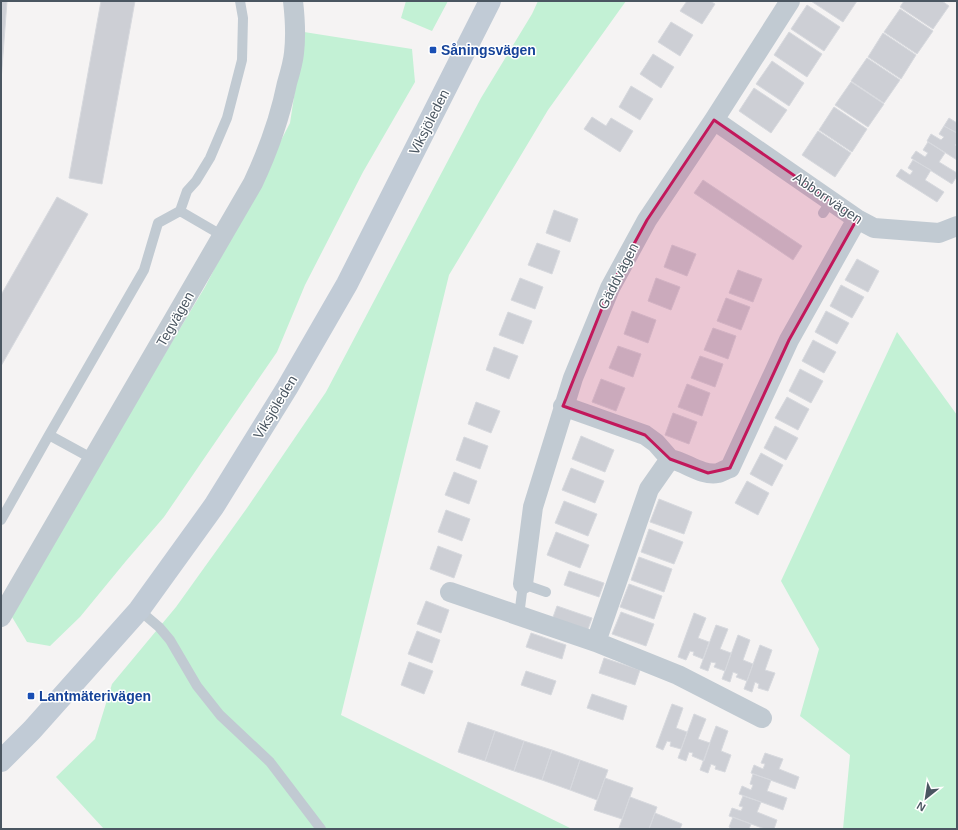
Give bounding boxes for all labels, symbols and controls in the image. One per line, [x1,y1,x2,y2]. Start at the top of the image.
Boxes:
place label: Såningsvägen [441,42,536,58]
marker: Såningsvägen [428,45,438,55]
street label: Viksjöleden [406,87,452,157]
street label: Abborrvägen [790,169,866,227]
street label: Gäddvägen [594,240,642,312]
street label: Tegvägen [153,289,197,349]
street label: Viksjöleden [250,372,300,442]
place label: Lantmäterivägen [39,688,151,704]
marker: Lantmäterivägen [26,691,36,701]
north arrow [906,778,946,818]
text: N [915,799,927,814]

